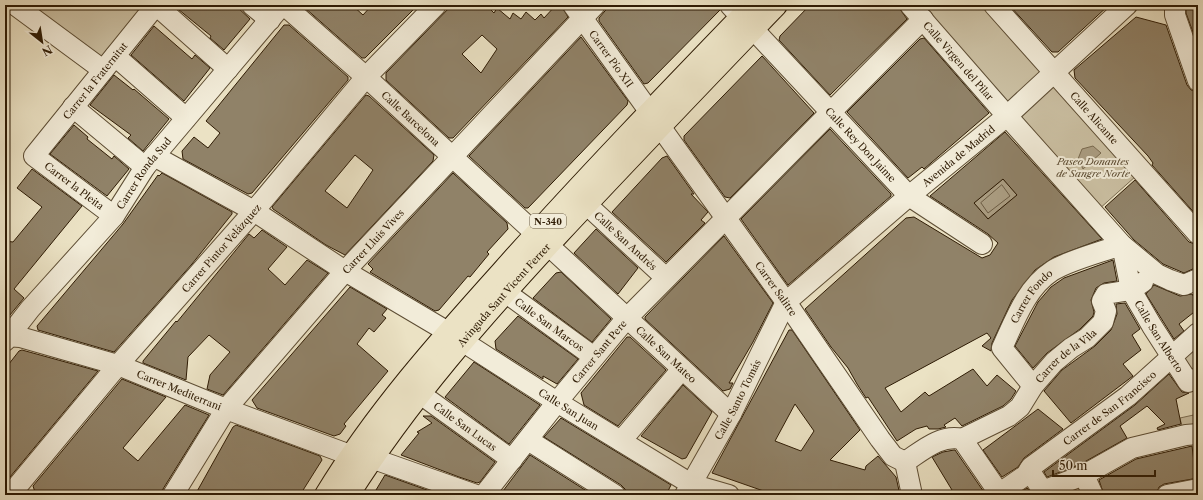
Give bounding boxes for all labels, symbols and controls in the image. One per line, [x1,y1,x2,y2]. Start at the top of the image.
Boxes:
street label: Calle Virgen del Pilar [921,19,997,103]
north arrow [22,22,62,62]
street label: Carrer Pío XII [587,28,636,90]
street label: Carrer la Fraternitat [60,39,130,122]
text: N [39,42,55,59]
street label: Calle Barcelona [379,88,443,149]
street label: Calle Alicante [1068,89,1122,147]
street label: Calle Rey Don Jaime [823,104,899,185]
street label: Avenida de Madrid [919,122,997,190]
street label: Carrer Ronda Sud [114,135,174,212]
park label: Paseo Donantes de Sangre Norte [1056,155,1131,180]
street label: Carrer la Pleita [42,159,107,213]
street label: Carrer Pintor Velázquez [179,201,264,295]
street label: Carrer Lluis Vives [339,206,407,276]
street label: Calle San Andrés [592,208,660,273]
road number: N-340 [530,214,566,228]
street label: Avinguda Sant Vicent Ferrer [454,240,553,350]
street label: Carrer Salitre [752,259,800,319]
street label: Carrer Fondo [1008,266,1055,325]
street label: Calle San Marcos [512,295,587,354]
street label: Calle San Alberto [1132,298,1187,375]
street label: Carrer Sant Pere [569,317,630,386]
street label: Calle San Mateo [633,323,699,385]
street label: Carrer de la Vila [1032,326,1099,386]
street label: Calle Santo Tomás [711,357,763,442]
street label: Carrer Mediterrani [135,367,223,413]
street label: Carrer de San Francisco [1060,368,1159,448]
street label: Calle San Juan [536,385,602,433]
street label: Calle San Lucas [431,399,499,454]
scale bar [1053,452,1155,478]
text: 50 m [1059,458,1088,473]

